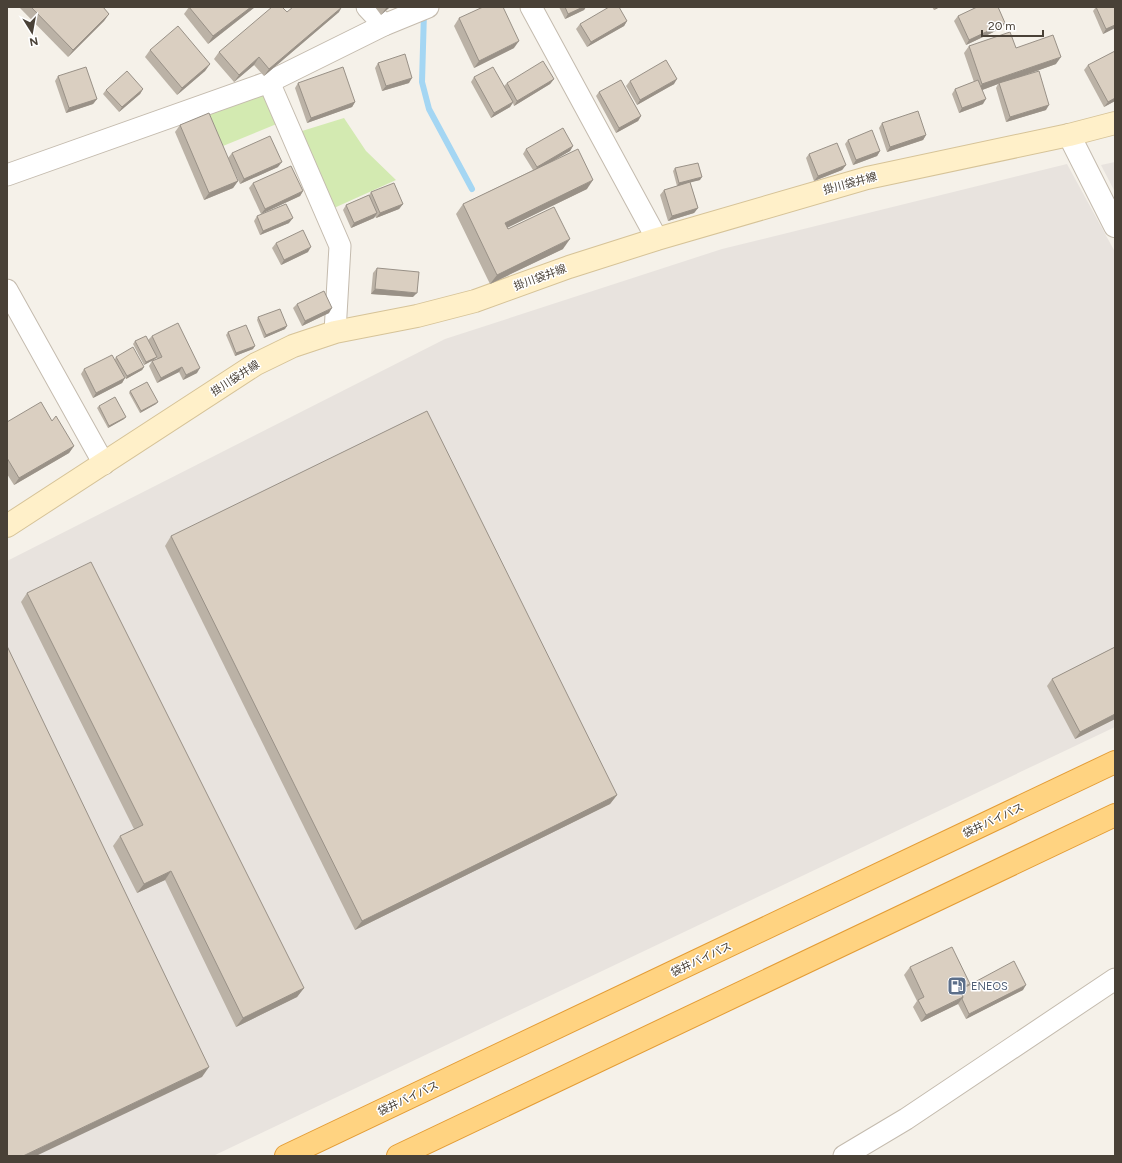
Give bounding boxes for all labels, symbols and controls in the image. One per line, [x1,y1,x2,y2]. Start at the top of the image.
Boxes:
north arrow [12,12,52,52]
scale bar [982,12,1043,38]
text: 20 m [988,19,1016,33]
text: N [28,34,39,49]
street label: 掛川袋井線 [822,170,878,197]
street label: 掛川袋井線 [512,262,568,293]
street label: 掛川袋井線 [209,358,262,399]
street label: 袋井バイパス [961,801,1026,840]
street label: 袋井バイパス [669,940,734,979]
fuel station icon: ENEOS [946,975,968,997]
place label: ENEOS [971,980,1008,993]
street label: 袋井バイパス [376,1079,441,1118]

